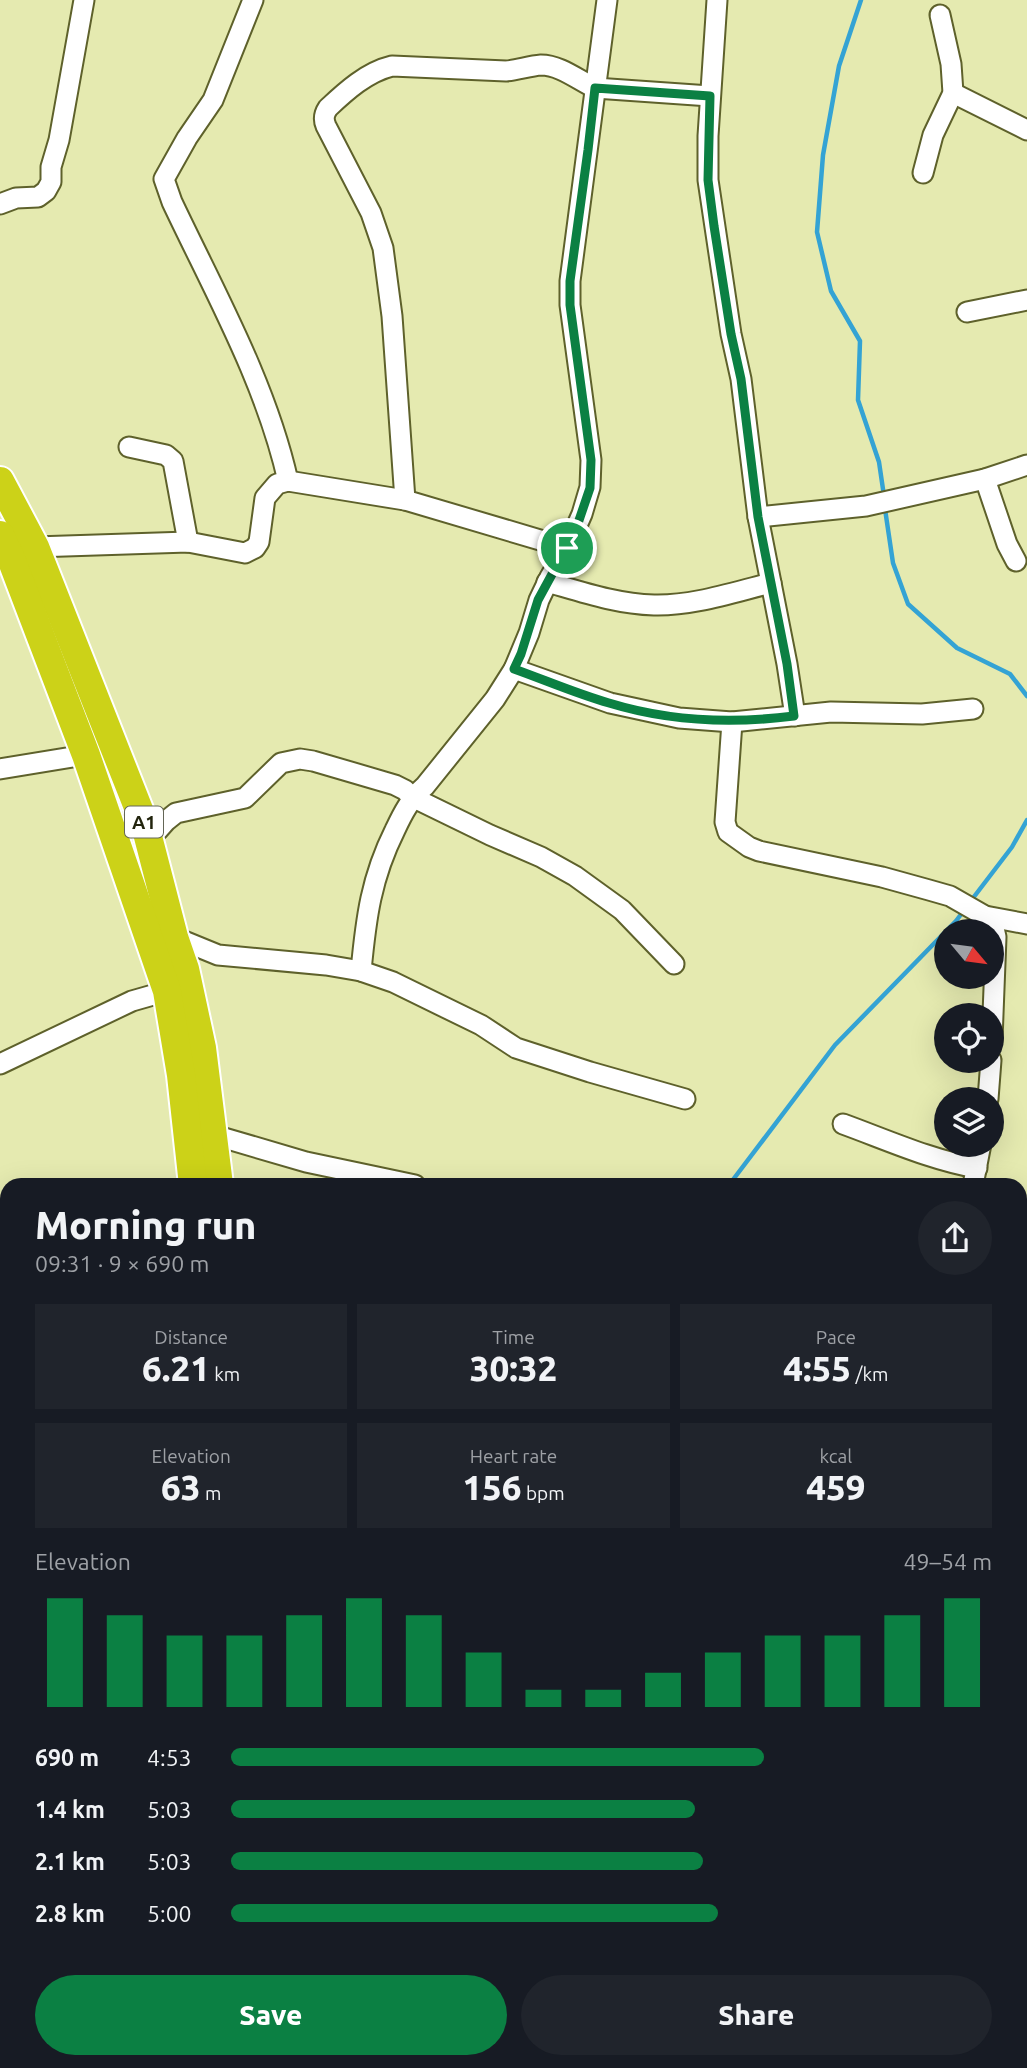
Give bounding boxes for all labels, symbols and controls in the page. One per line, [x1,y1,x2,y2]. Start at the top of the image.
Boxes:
pin [537,518,597,578]
icon: arrive [548,529,586,567]
road number: A1 [125,806,163,838]
north arrow [934,919,1004,989]
map controls [934,919,1004,1157]
button: locate [934,1003,1004,1073]
button: layers [934,1087,1004,1157]
button: share [918,1201,992,1275]
text: Morning run [35,1204,256,1246]
text: 09:31 · 9 × 690 m [35,1251,209,1276]
text: Distance [154,1326,228,1348]
text: Time [492,1326,535,1348]
text: Pace [816,1326,856,1348]
text: 6.21 [142,1348,210,1388]
text: 30:32 [470,1348,557,1388]
text: 4:55 [783,1348,851,1388]
text: km [210,1363,240,1385]
text: /km [851,1363,888,1385]
text: Elevation [152,1445,231,1467]
text: Heart rate [470,1445,557,1467]
text: kcal [819,1445,852,1467]
text: 63 [161,1467,201,1507]
text: 156 [462,1467,522,1507]
text: 459 [806,1467,865,1507]
text: m [201,1482,221,1504]
text: bpm [522,1482,565,1504]
text: Elevation [35,1549,131,1574]
text: 49–54 m [904,1549,992,1574]
text: 690 m [35,1745,99,1770]
text: 4:53 [147,1745,192,1770]
text: 1.4 km [35,1797,105,1822]
text: 5:03 [147,1797,192,1822]
text: 2.1 km [35,1849,105,1874]
text: 5:03 [147,1849,192,1874]
text: 2.8 km [35,1901,105,1926]
text: 5:00 [147,1901,192,1926]
button: Save [35,1975,507,2055]
button: Share [521,1975,992,2055]

